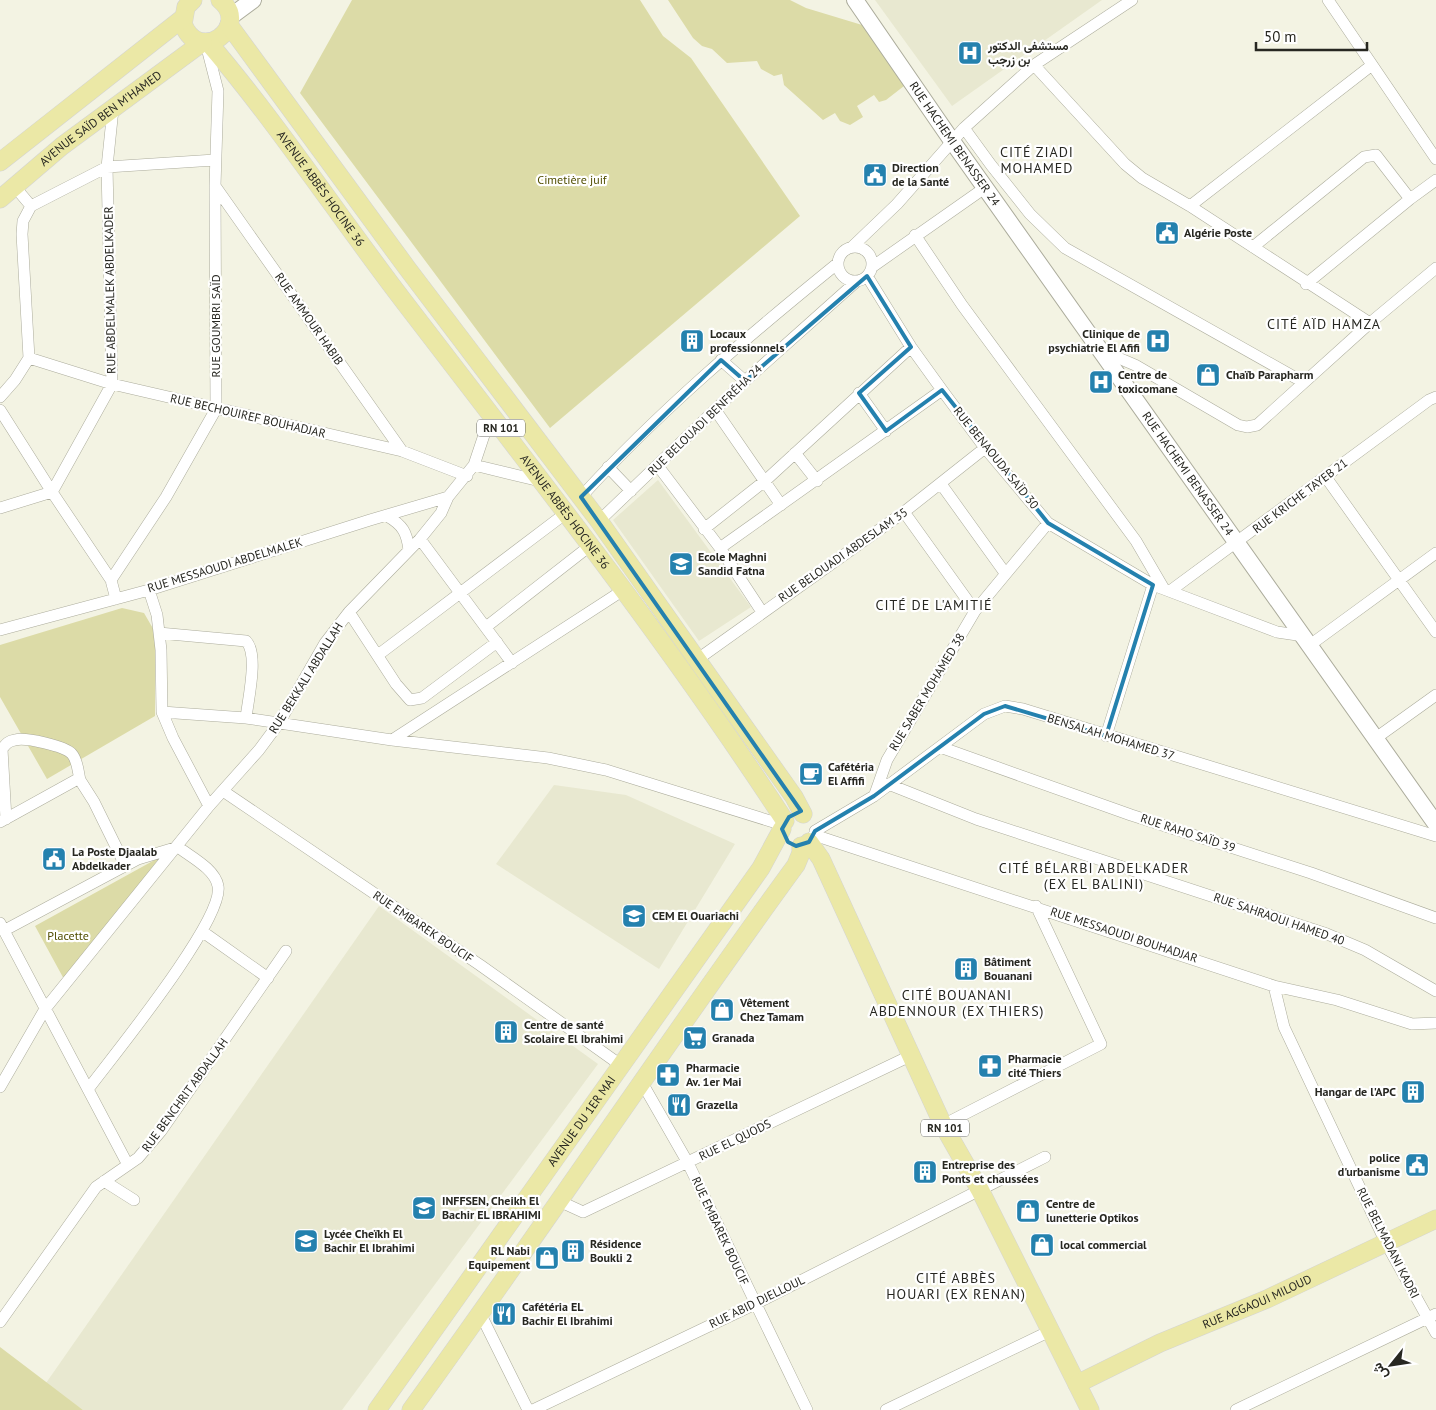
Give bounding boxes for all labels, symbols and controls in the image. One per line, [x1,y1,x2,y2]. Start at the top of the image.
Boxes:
scale bar [1256,20,1367,52]
text: 50 m [1264,27,1297,46]
place label: مستشفى الدكتور بن زرجب [987,38,1069,68]
hospital icon: مستشفى الدكتور بن زرجب [957,40,983,66]
street label: AVENUE SAÏD BEN M'HAMED [36,67,164,169]
street label: RUE HACHEMI BENASSER 24 [906,79,1004,209]
street label: AVENUE ABBÈS HOCINE 36 [274,128,368,249]
district label: CITÉ ZIADI MOHAMED [1000,143,1074,177]
place label: Direction de la Santé [892,160,949,189]
public building icon: Direction de la Santé [862,162,888,188]
park label: Cimetière juif [537,172,608,187]
street label: RUE ABDELMALEK ABDELKADER [101,206,118,374]
public building icon: Algérie Poste [1154,220,1180,246]
place label: Algérie Poste [1184,225,1252,240]
street label: RUE AMMOUR HABIB [272,270,347,368]
street label: RUE GOUMBRI SAÏD [208,274,223,378]
district label: CITÉ AÏD HAMZA [1267,315,1381,333]
place label: Locaux professionnels [710,326,784,355]
place label: Clinique de psychiatrie El Afifi [1048,326,1140,355]
building icon: Locaux professionnels [679,328,705,354]
hospital icon: Clinique de psychiatrie El Afifi [1145,328,1171,354]
street label: RUE BELOUADI BENFRÉHA 24 [644,361,765,478]
shop icon: Chaïb Parapharm [1195,362,1221,388]
place label: Centre de toxicomane [1118,367,1178,396]
place label: Chaïb Parapharm [1226,367,1314,382]
hospital icon: Centre de toxicomane [1088,369,1114,395]
street label: RUE BECHOUIREF BOUHADJAR [169,390,327,441]
street label: RUE BENAOUDA SAÏD 30 [951,404,1043,512]
street label: RUE HACHEMI BENASSER 24 [1139,409,1237,539]
road number: RN 101 [477,419,525,436]
street label: AVENUE ABBÈS HOCINE 36 [517,451,613,572]
street label: RUE KRICHE TAYEB 21 [1249,455,1350,536]
street label: RUE BELOUADI ABDESLAM 35 [775,504,910,605]
street label: RUE MESSAOUDI ABDELMALEK [146,534,304,595]
place label: Ecole Maghni Sandid Fatna [698,549,767,578]
school or university icon: Ecole Maghni Sandid Fatna [668,551,694,577]
district label: CITÉ DE L'AMITIÉ [875,596,993,614]
street label: RUE BEKKALI ABDALLAH [265,619,346,736]
street label: RUE SABER MOHAMED 38 [885,630,968,753]
street label: BENSALAH MOHAMED 37 [1046,710,1177,763]
place label: Cafétéria El Affifi [828,759,874,788]
cafe icon: Cafétéria El Affifi [798,761,824,787]
street label: RUE RAHO SAÏD 39 [1139,810,1238,855]
place label: La Poste Djaalab Abdelkader [72,844,158,873]
public building icon: La Poste Djaalab Abdelkader [41,846,67,872]
district label: CITÉ BÉLARBI ABDELKADER (EX EL BALINI) [999,859,1189,893]
street label: RUE EMBAREK BOUCIF [370,887,476,966]
street label: RUE SAHRAOUI HAMED 40 [1212,889,1347,948]
school or university icon: CEM El Ouariachi [621,903,647,929]
street label: RUE MESSAOUDI BOUHADJAR [1049,904,1200,965]
place label: CEM El Ouariachi [652,908,739,923]
park label: Placette [47,928,89,943]
place label: Bâtiment Bouanani [984,954,1032,983]
building icon: Bâtiment Bouanani [953,956,979,982]
district label: CITÉ BOUANANI ABDENNOUR (EX THIERS) [869,986,1045,1020]
place label: Vêtement Chez Tamam [739,995,804,1024]
shop icon: Vêtement Chez Tamam [709,997,735,1023]
place label: Centre de santé Scolaire El Ibrahimi [524,1017,623,1046]
building icon: Centre de santé Scolaire El Ibrahimi [493,1019,519,1045]
supermarket icon: Granada [682,1025,708,1051]
place label: Granada [712,1030,754,1045]
street label: RUE BENCHRIT ABDALLAH [138,1035,231,1154]
place label: Pharmacie cité Thiers [1008,1051,1062,1080]
pharmacy icon: Pharmacie cité Thiers [977,1053,1003,1079]
place label: Pharmacie Av. 1er Mai [686,1060,742,1089]
pharmacy icon: Pharmacie Av. 1er Mai [655,1062,681,1088]
street label: AVENUE DU 1ER MAI [544,1073,618,1169]
building icon: Hangar de l'APC [1400,1079,1426,1105]
place label: Hangar de l'APC [1315,1084,1396,1099]
restaurant icon: Grazella [666,1092,692,1118]
place label: Grazella [696,1097,738,1112]
street label: RUE EL QUODS [696,1116,773,1163]
road number: RN 101 [921,1120,969,1136]
place label: police d'urbanisme [1338,1150,1400,1179]
public building icon: police d'urbanisme [1404,1152,1430,1178]
place label: Entreprise des Ponts et chaussées [942,1157,1039,1186]
building icon: Entreprise des Ponts et chaussées [912,1159,938,1185]
street label: RUE EMBAREK BOUCIF [689,1174,752,1287]
street label: RUE BELMADANI KADRI [1354,1185,1423,1301]
place label: INFFSEN, Cheikh El Bachir EL IBRAHIMI [442,1193,541,1222]
school or university icon: INFFSEN, Cheikh El Bachir EL IBRAHIMI [411,1195,437,1221]
place label: Centre de lunetterie Optikos [1046,1196,1139,1225]
shop icon: Centre de lunetterie Optikos [1015,1198,1041,1224]
place label: Lycée Cheïkh El Bachir El Ibrahimi [324,1226,415,1255]
school or university icon: Lycée Cheïkh El Bachir El Ibrahimi [293,1228,319,1254]
shop icon: local commercial [1029,1232,1055,1258]
place label: Résidence Boukli 2 [590,1236,641,1265]
place label: local commercial [1060,1237,1147,1252]
building icon: Résidence Boukli 2 [560,1238,586,1264]
place label: RL Nabi Equipement [469,1243,531,1272]
shop icon: RL Nabi Equipement [534,1245,560,1271]
district label: CITÉ ABBÈS HOUARI (EX RENAN) [886,1269,1026,1303]
street label: RUE AGGAOUI MILOUD [1200,1271,1314,1332]
street label: RUE ABID DJELLOUL [707,1272,807,1331]
place label: Cafétéria EL Bachir El Ibrahimi [522,1299,613,1328]
restaurant icon: Cafétéria EL Bachir El Ibrahimi [491,1301,517,1327]
north arrow [1366,1340,1416,1390]
text: ش [1368,1360,1392,1383]

